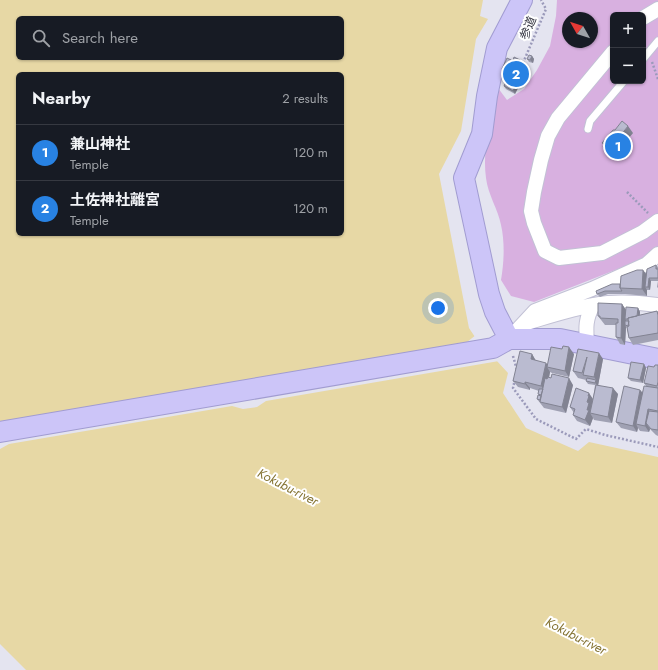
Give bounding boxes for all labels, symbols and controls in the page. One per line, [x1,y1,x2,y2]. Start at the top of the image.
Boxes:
north arrow [562,12,598,48]
map controls [610,12,646,84]
button: + [610,12,646,48]
street label: 参道 [515,13,541,43]
search box [16,16,344,60]
icon: search [30,27,52,49]
text: Search here [62,27,138,49]
button: − [610,48,646,84]
pin: 2 [503,59,529,89]
text: Nearby [32,86,90,110]
text: 2 results [282,89,328,108]
pin: 1 [605,131,631,161]
text: 兼山神社 [70,133,130,155]
text: 1 [42,143,48,162]
text: 120 m [293,143,328,162]
text: Temple [70,155,109,174]
text: 土佐神社離宮 [70,189,160,211]
text: 2 [41,199,49,218]
text: 120 m [293,199,328,218]
text: Temple [70,211,109,230]
your location [428,298,448,318]
water label: Kokubu-river [254,464,322,511]
water label: Kokubu-river [542,613,610,660]

